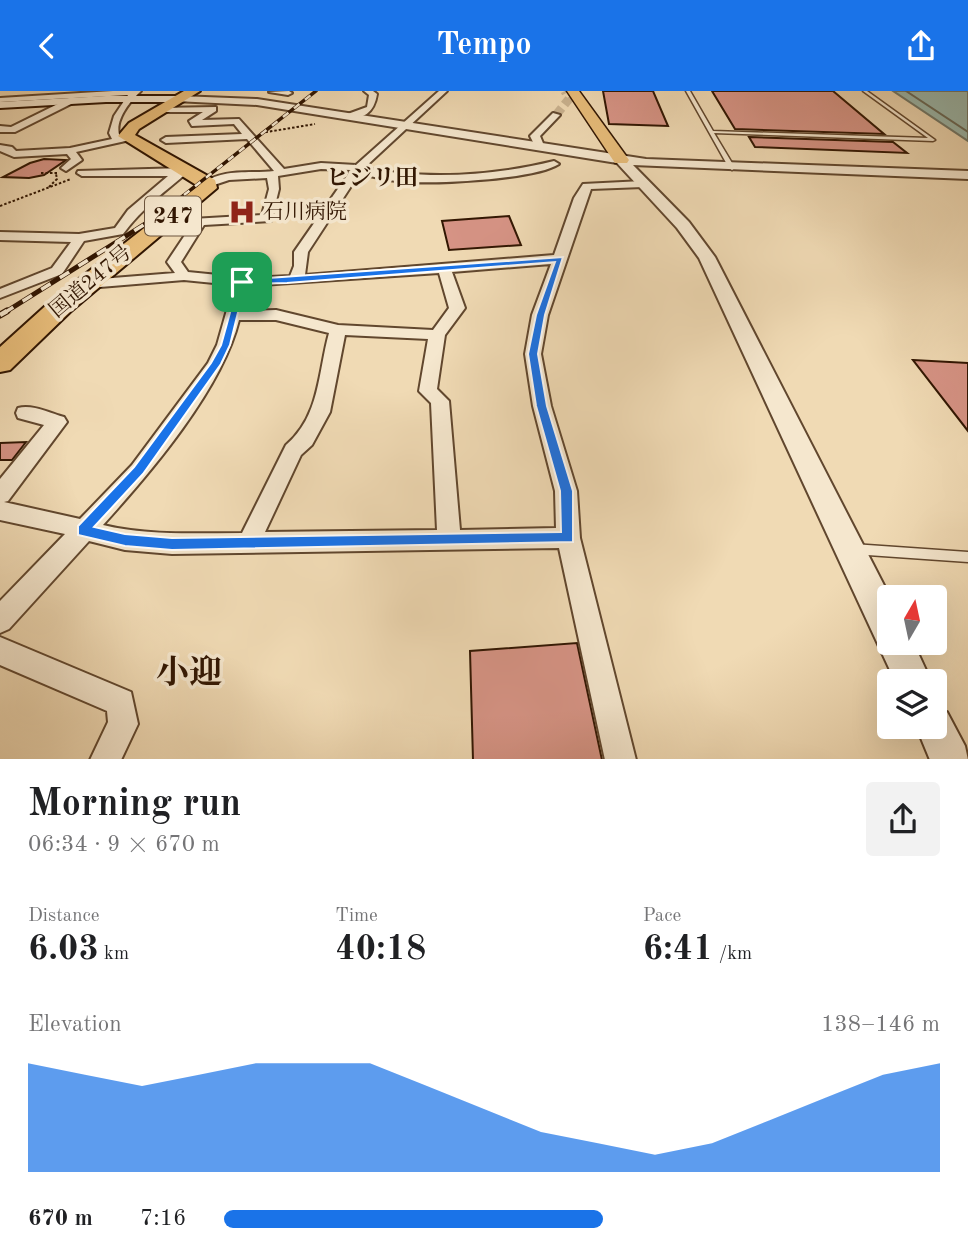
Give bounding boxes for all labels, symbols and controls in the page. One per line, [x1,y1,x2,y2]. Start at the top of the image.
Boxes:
icon: back [28,27,66,65]
icon: share [902,27,940,65]
text: Tempo [436,30,532,62]
district label: ヒジリ田 [326,166,418,190]
road number: 247 [145,197,201,235]
hospital icon: 石川病院 [227,197,257,227]
place label: 石川病院 [263,200,347,223]
street label: 国道247号 [45,240,136,322]
pin [212,252,272,312]
icon: arrive [223,263,261,301]
north arrow [877,585,947,655]
map controls [877,585,947,739]
district label: 小迎 [156,654,222,691]
button: layers [877,669,947,739]
button: share [866,782,940,856]
text: Morning run [28,786,241,824]
text: 06:34 · 9 × 670 m [28,833,220,856]
text: Distance [28,907,100,926]
text: Time [335,907,378,926]
text: Pace [643,907,681,926]
text: 6.03 [28,932,99,967]
text: 40:18 [335,932,426,967]
text: 6:41 [643,932,713,967]
text: km [99,945,129,964]
text: /km [713,945,752,964]
text: Elevation [28,1013,122,1036]
text: 138–146 m [821,1013,940,1036]
text: 670 m [28,1207,93,1230]
text: 7:16 [140,1207,186,1230]

